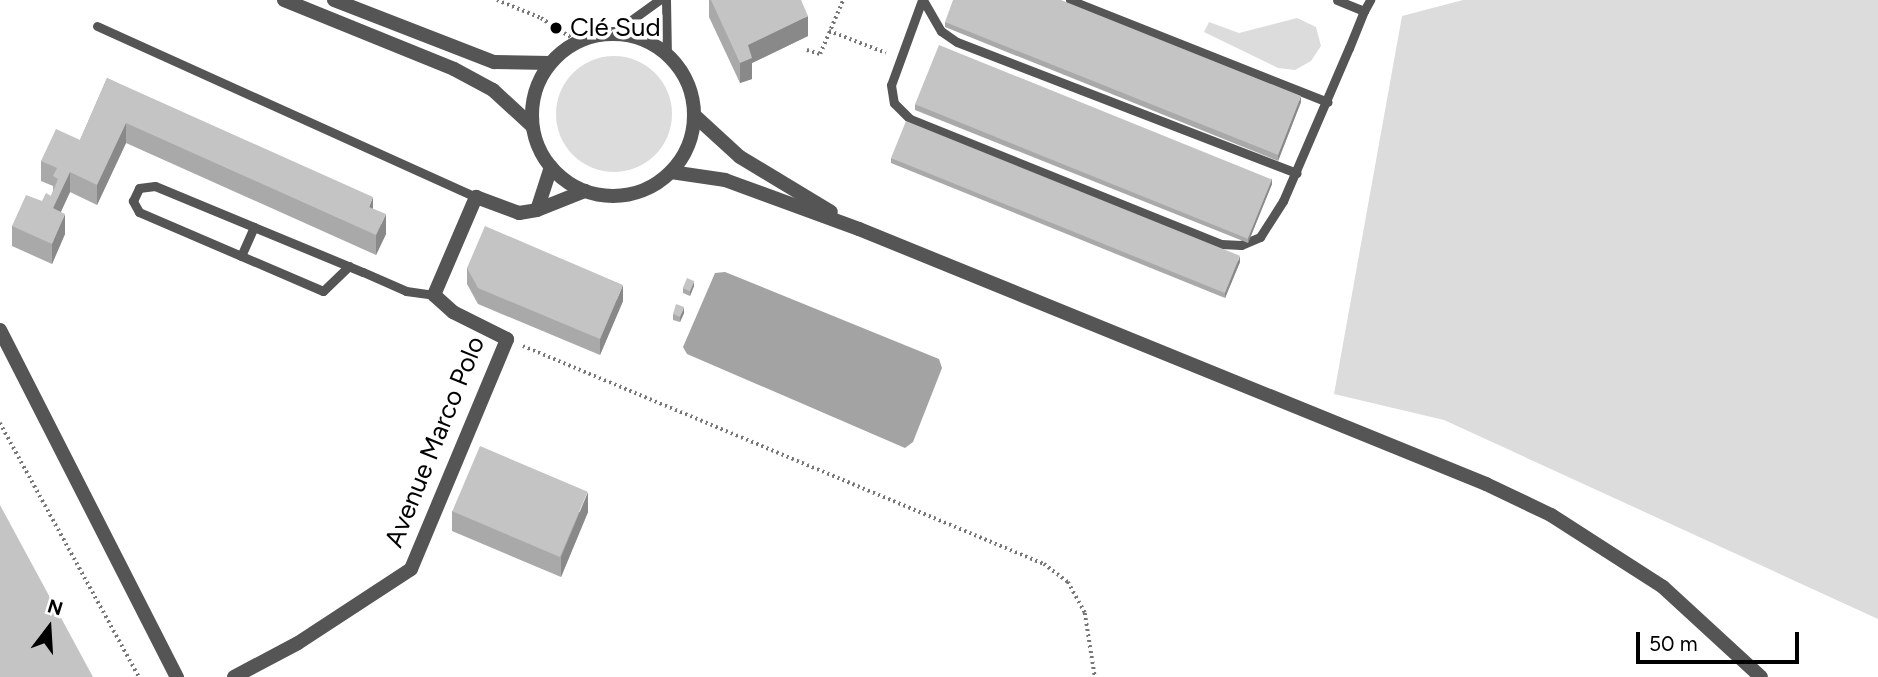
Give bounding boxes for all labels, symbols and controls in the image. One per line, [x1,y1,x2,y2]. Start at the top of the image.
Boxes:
place label: Clé Sud [570,12,661,44]
marker: Clé Sud [548,20,564,36]
street label: Avenue Marco Polo [378,332,492,552]
north arrow [14,593,84,663]
text: N [45,594,66,621]
scale bar [1640,618,1803,662]
text: 50 m [1649,631,1698,656]

